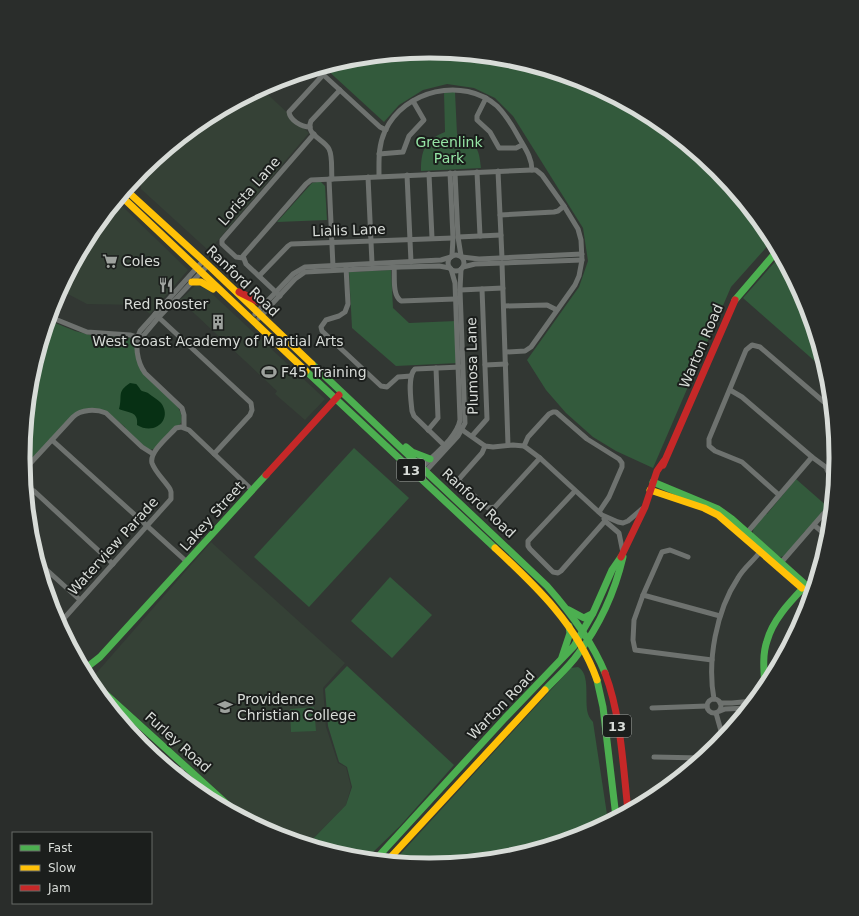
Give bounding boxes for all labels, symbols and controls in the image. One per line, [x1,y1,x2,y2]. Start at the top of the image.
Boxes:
park label: Greenlink Park [415,134,483,166]
street label: Lorista Lane [215,154,283,228]
street label: Lialis Lane [312,221,386,239]
street label: Ranford Road [204,242,282,320]
supermarket icon: Coles [101,252,119,270]
place label: Coles [122,253,160,269]
restaurant icon: Red Rooster [157,276,175,294]
place label: Red Rooster [124,296,208,312]
street label: Warton Road [676,302,726,390]
building icon: West Coast Academy of Martial Arts [209,313,227,331]
street label: Plumosa Lane [463,317,481,415]
place label: West Coast Academy of Martial Arts [92,333,344,349]
sports icon: F45 Training [260,363,278,381]
place label: F45 Training [281,364,367,380]
road number: 13 [397,459,425,481]
street label: Ranford Road [439,465,519,541]
street label: Lakey Street [177,478,248,554]
street label: Waterview Parade [65,494,161,598]
street label: Warton Road [464,667,538,743]
place label: Providence Christian College [237,691,356,723]
school or university icon: Providence Christian College [216,698,234,716]
street label: Furley Road [142,709,214,775]
road number: 13 [603,715,631,737]
legend [12,832,152,904]
text: Fast [48,841,72,855]
text: Slow [48,861,76,875]
text: Jam [47,881,71,895]

